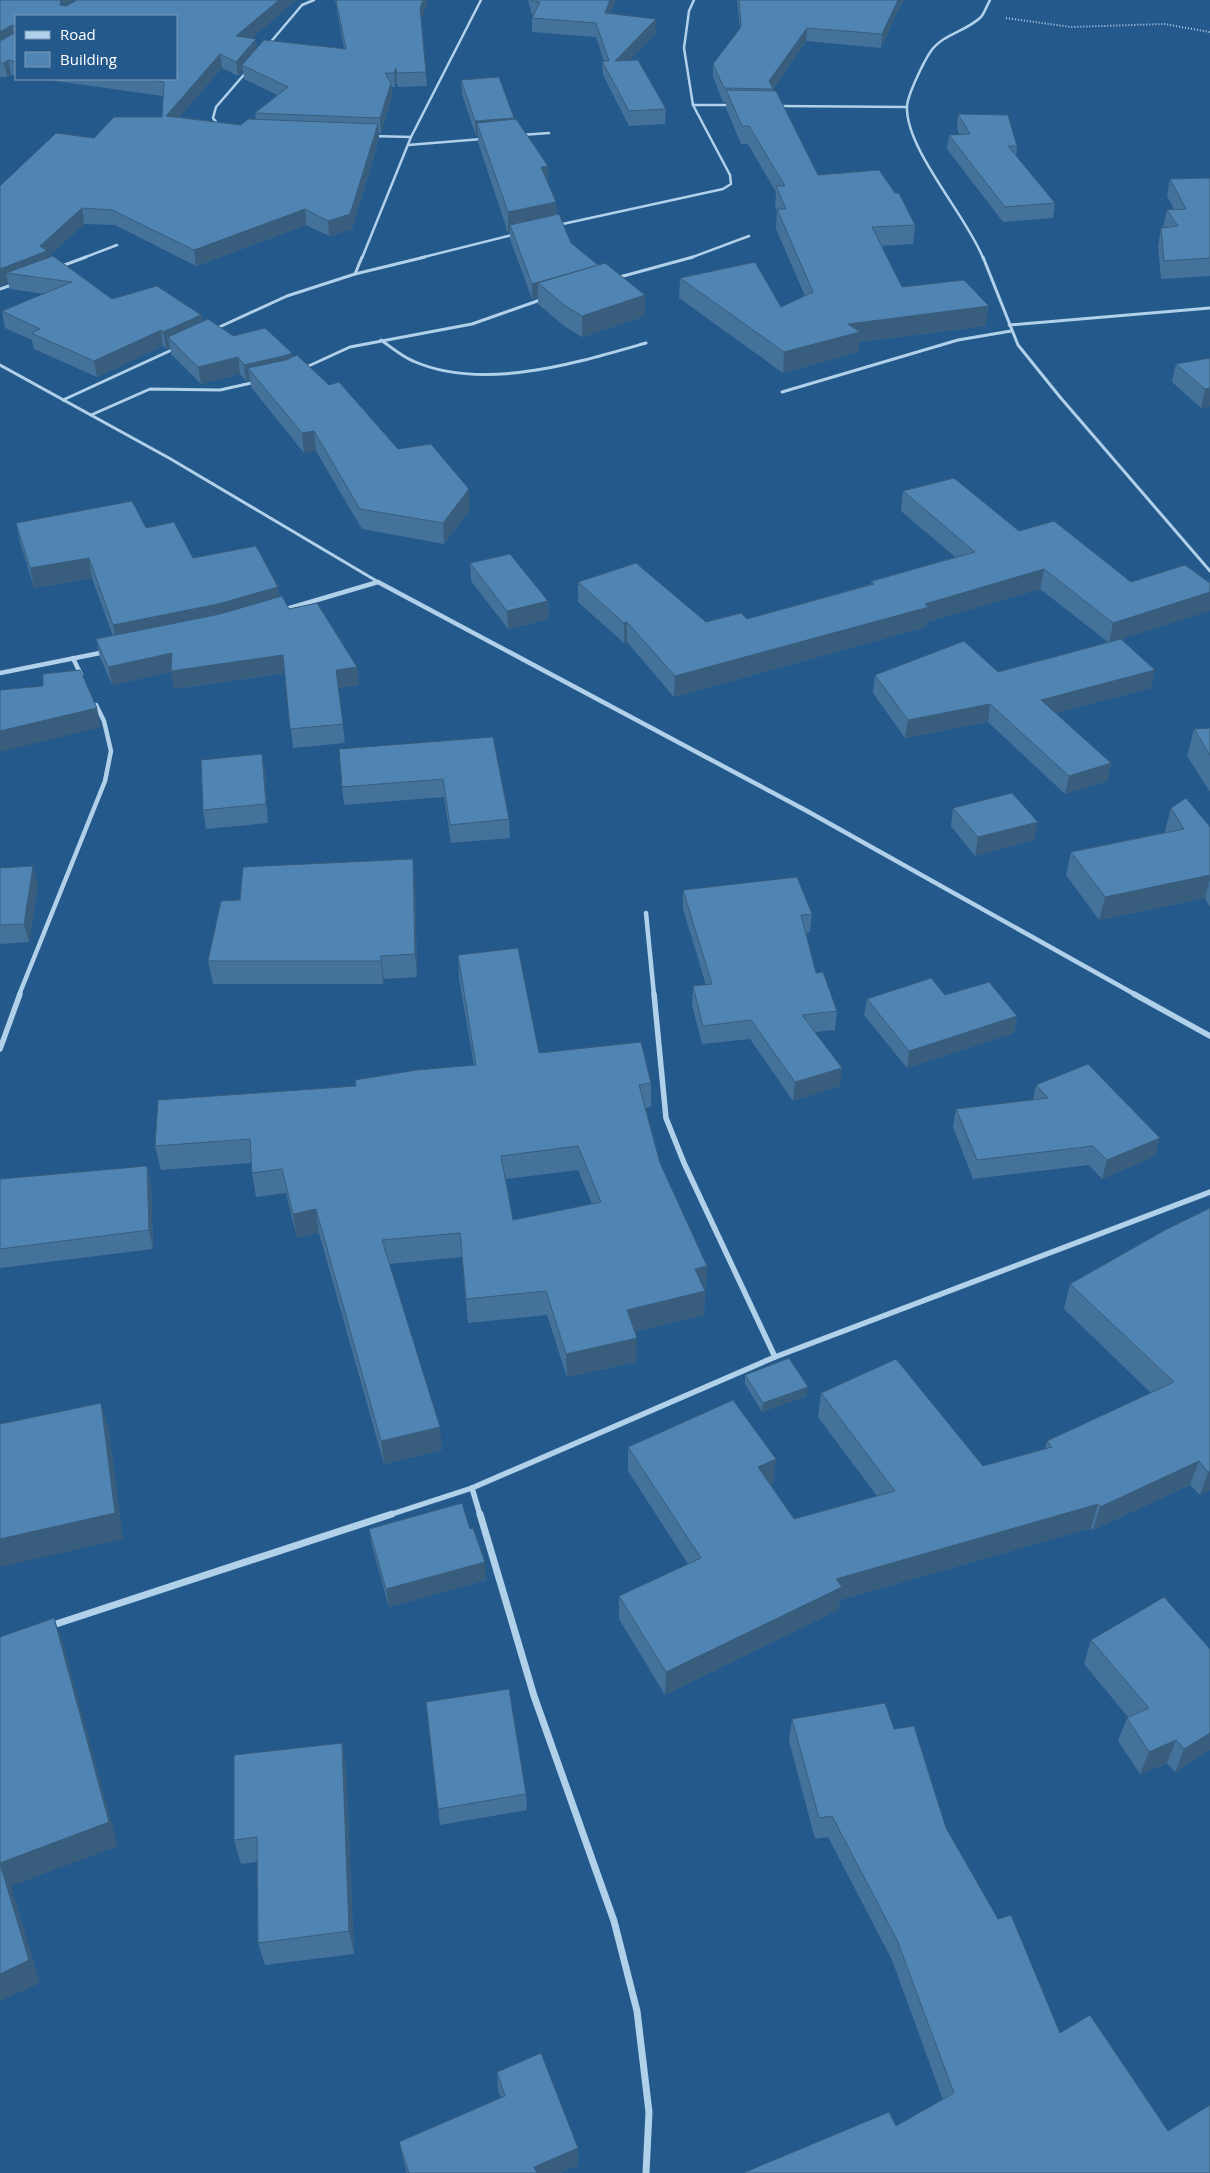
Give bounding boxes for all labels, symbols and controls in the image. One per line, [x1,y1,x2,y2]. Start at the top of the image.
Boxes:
legend [15,15,178,80]
text: Road [60,24,96,44]
text: Building [60,49,117,69]

